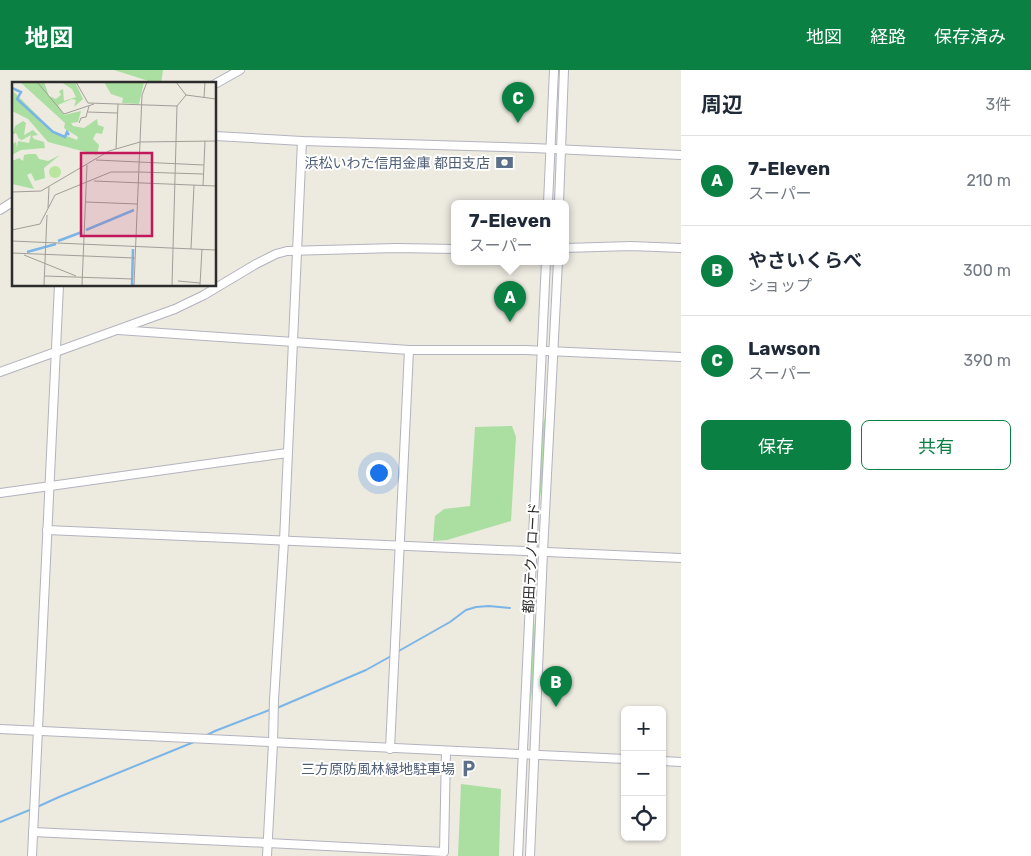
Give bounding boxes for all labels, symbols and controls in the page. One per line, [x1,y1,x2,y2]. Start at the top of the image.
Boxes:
text: 地図 [25,24,73,52]
text: 地図 [806,26,842,48]
text: 経路 [870,26,906,48]
text: 保存済み [934,26,1006,48]
inset map [12,82,216,286]
pin: C [502,82,534,123]
text: 周辺 [701,92,743,117]
text: 3件 [985,95,1011,114]
bank icon: 浜松いわた信用金庫 都田支店 [494,153,514,173]
place label: 浜松いわた信用金庫 都田支店 [305,155,490,172]
text: 7-Eleven [748,157,830,180]
text: A [711,171,723,190]
text: 210 m [966,171,1011,190]
text: スーパー [748,184,812,203]
popup [451,200,569,265]
text: 7-Eleven [469,209,551,232]
text: スーパー [469,236,533,255]
text: やさいくらべ [748,249,862,272]
text: B [711,261,723,280]
text: 300 m [963,261,1011,280]
text: ショップ [748,276,812,295]
pin: A [494,281,526,322]
text: Lawson [748,337,820,360]
text: C [711,351,723,370]
text: 390 m [964,351,1011,370]
text: スーパー [748,364,812,383]
button: 保存 [701,420,851,470]
button: 共有 [861,420,1011,470]
your location [366,460,392,486]
street label: 都田テクノロード [520,502,543,614]
pin: B [540,666,572,707]
map controls [621,706,666,841]
button: + [621,706,666,751]
button: − [621,751,666,796]
parking icon: 三方原防風林緑地駐車場 [459,759,479,779]
place label: 三方原防風林緑地駐車場 [301,761,455,778]
button: locate [621,796,666,841]

